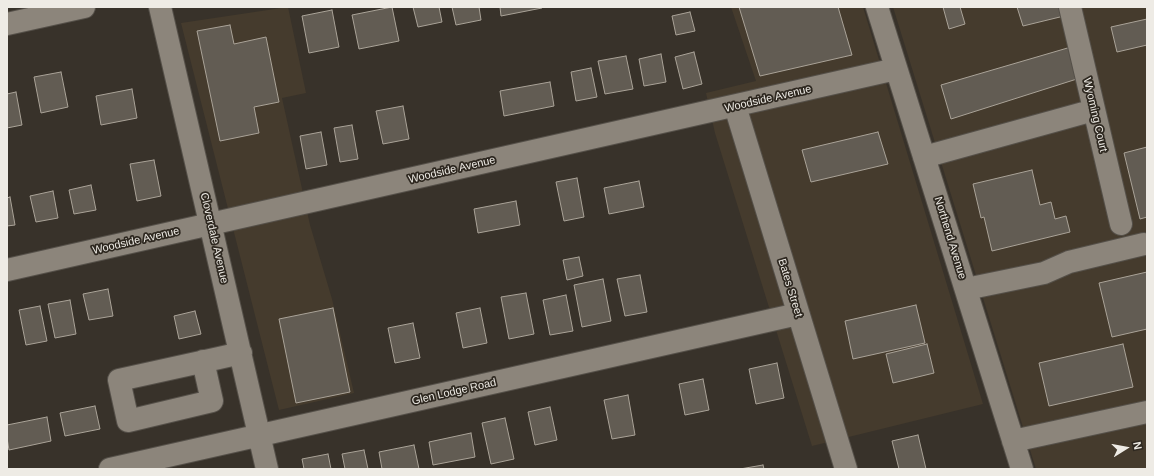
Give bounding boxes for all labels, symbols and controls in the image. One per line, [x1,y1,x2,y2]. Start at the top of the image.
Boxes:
street label: Wyoming Court [1080,77,1110,153]
street label: Woodside Avenue [723,83,813,115]
street label: Woodside Avenue [407,154,497,186]
street label: Cloverdale Avenue [197,191,231,285]
street label: Northend Avenue [931,195,969,281]
street label: Woodside Avenue [91,225,181,257]
street label: Bates Street [775,257,805,319]
street label: Glen Lodge Road [411,376,497,408]
north arrow [1106,428,1146,468]
text: N [1131,441,1144,451]

